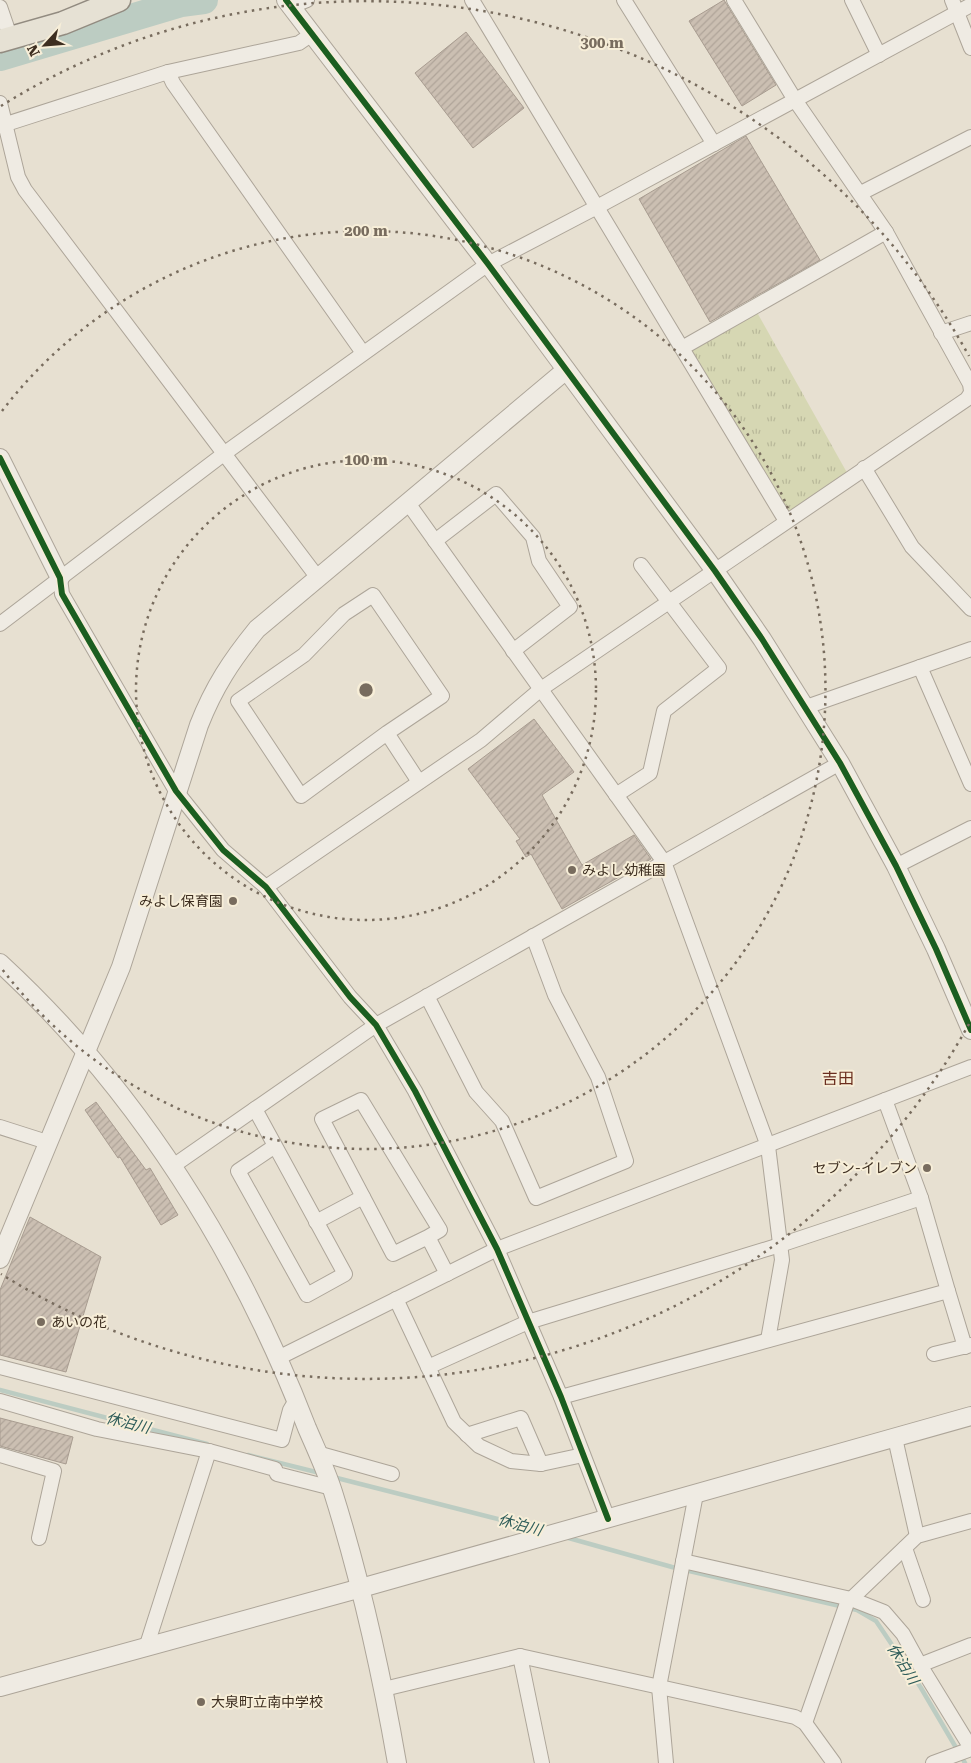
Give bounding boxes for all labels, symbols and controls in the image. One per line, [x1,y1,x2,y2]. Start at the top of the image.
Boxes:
north arrow [20,20,70,70]
text: 300 m [580,34,624,52]
text: N [24,42,43,59]
text: 200 m [344,222,388,240]
text: 100 m [344,451,388,469]
centre of rings [357,681,375,699]
place label: みよし幼稚園 [582,862,666,878]
marker: みよし幼稚園 [566,864,578,876]
place label: みよし保育園 [139,893,223,909]
marker: みよし保育園 [227,895,239,907]
district label: 吉田 [822,1069,854,1088]
place label: セブン-イレブン [813,1160,917,1176]
marker: セブン-イレブン [921,1162,933,1174]
place label: あいの花 [51,1314,107,1330]
marker: あいの花 [35,1316,47,1328]
water label: 休泊川 [104,1409,154,1438]
water label: 休泊川 [496,1510,546,1540]
water label: 休泊川 [883,1640,924,1690]
place label: 大泉町立南中学校 [211,1694,323,1710]
marker: 大泉町立南中学校 [195,1696,207,1708]

